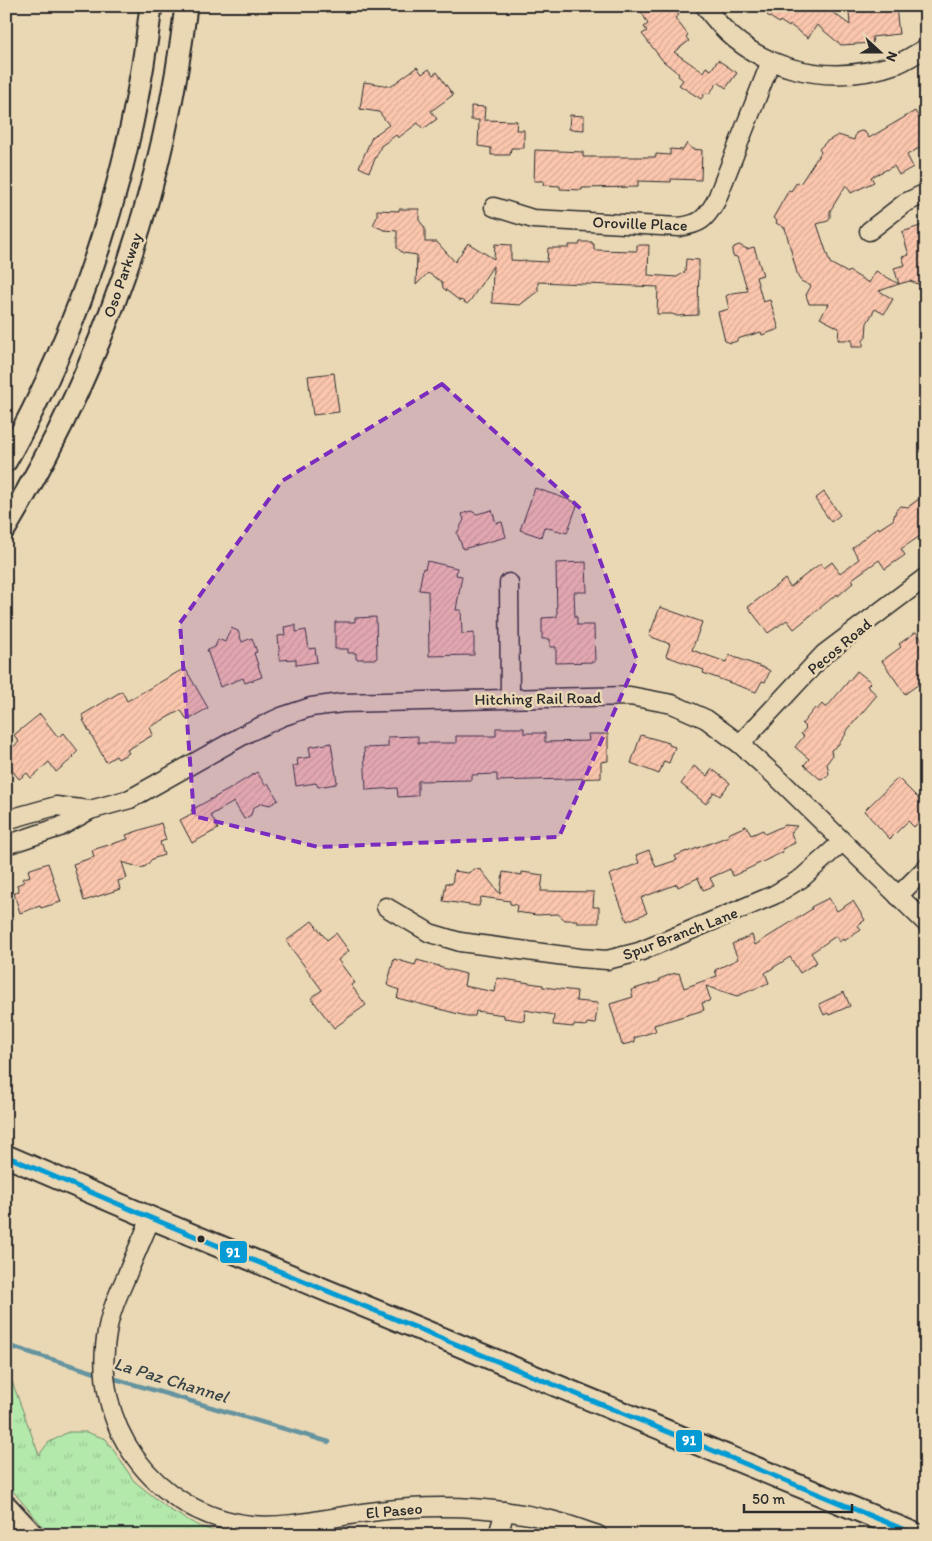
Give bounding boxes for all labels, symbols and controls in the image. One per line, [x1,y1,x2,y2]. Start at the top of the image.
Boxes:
north arrow [854,28,904,78]
text: N [882,49,901,64]
street label: Oroville Place [592,212,688,235]
street label: Oso Parkway [99,230,146,320]
street label: Pecos Road [803,614,875,679]
street label: Hitching Rail Road [474,688,602,709]
street label: Spur Branch Lane [620,903,740,964]
unlabelled marker [196,1234,206,1244]
line badge: 91 [219,1240,248,1264]
text: 91 [226,1244,240,1261]
water label: La Paz Channel [111,1352,233,1408]
line badge: 91 [675,1429,703,1453]
text: 91 [682,1432,696,1449]
scale bar [744,1481,852,1513]
text: 50 m [752,1490,785,1508]
street label: El Paseo [365,1499,423,1522]

